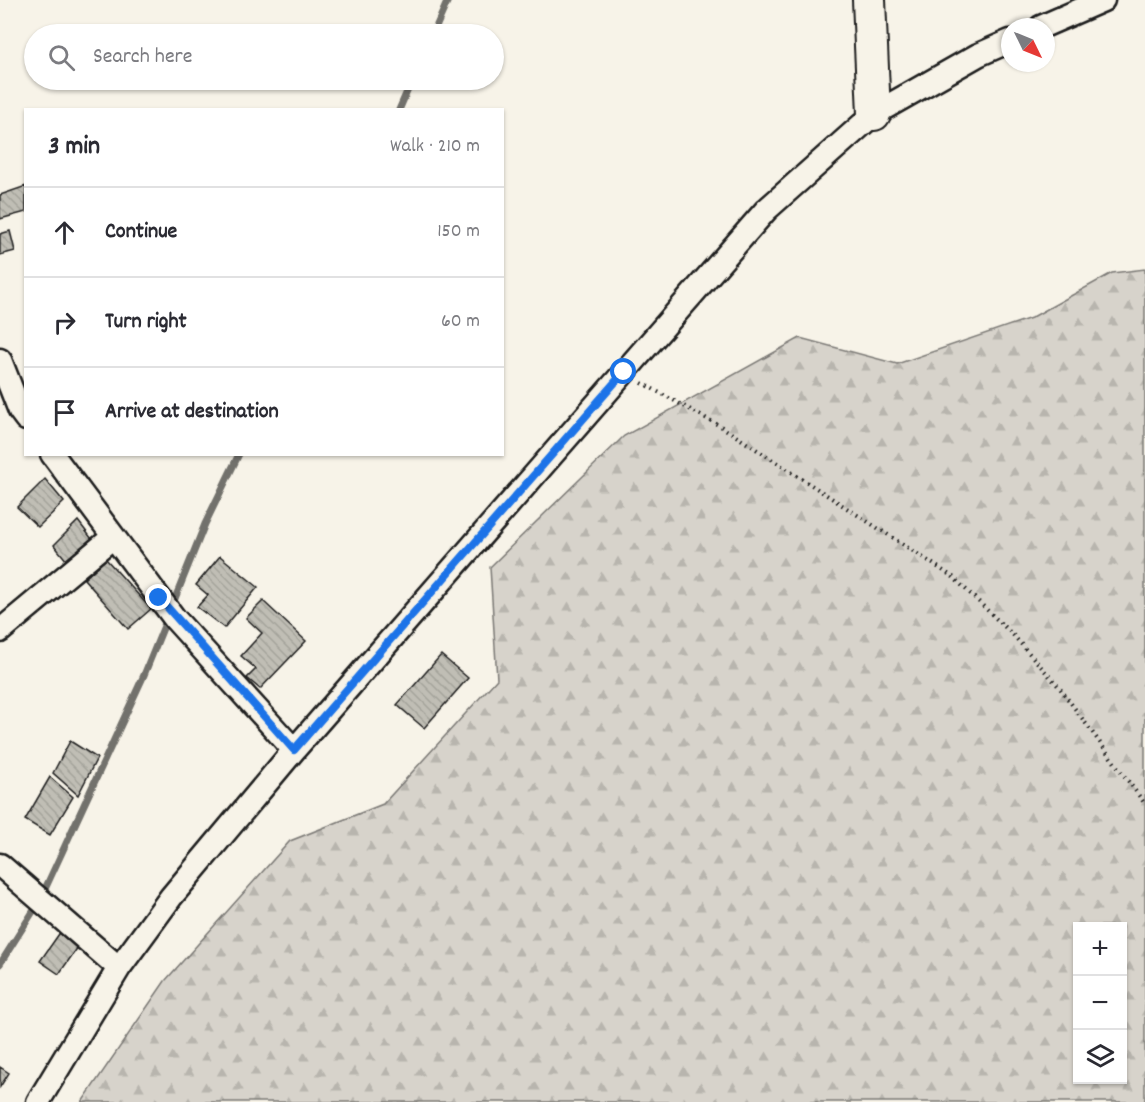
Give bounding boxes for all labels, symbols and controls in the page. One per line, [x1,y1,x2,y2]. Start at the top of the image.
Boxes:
north arrow [1001,18,1055,72]
search box [24,24,504,90]
icon: search [45,41,78,74]
text: Search here [93,42,192,73]
text: 3 min [48,129,100,166]
text: Walk · 210 m [390,133,480,161]
icon: ahead [48,216,81,249]
text: Continue [105,217,177,248]
text: 150 m [437,218,480,246]
icon: right [48,306,81,339]
text: Turn right [105,307,187,338]
text: 60 m [441,308,480,336]
route start [610,358,636,384]
icon: arrive [48,396,81,429]
text: Arrive at destination [105,397,279,428]
route end [145,584,171,610]
map controls [1073,922,1127,1084]
button: + [1073,922,1127,976]
button: − [1073,976,1127,1030]
button: layers [1073,1030,1127,1084]

